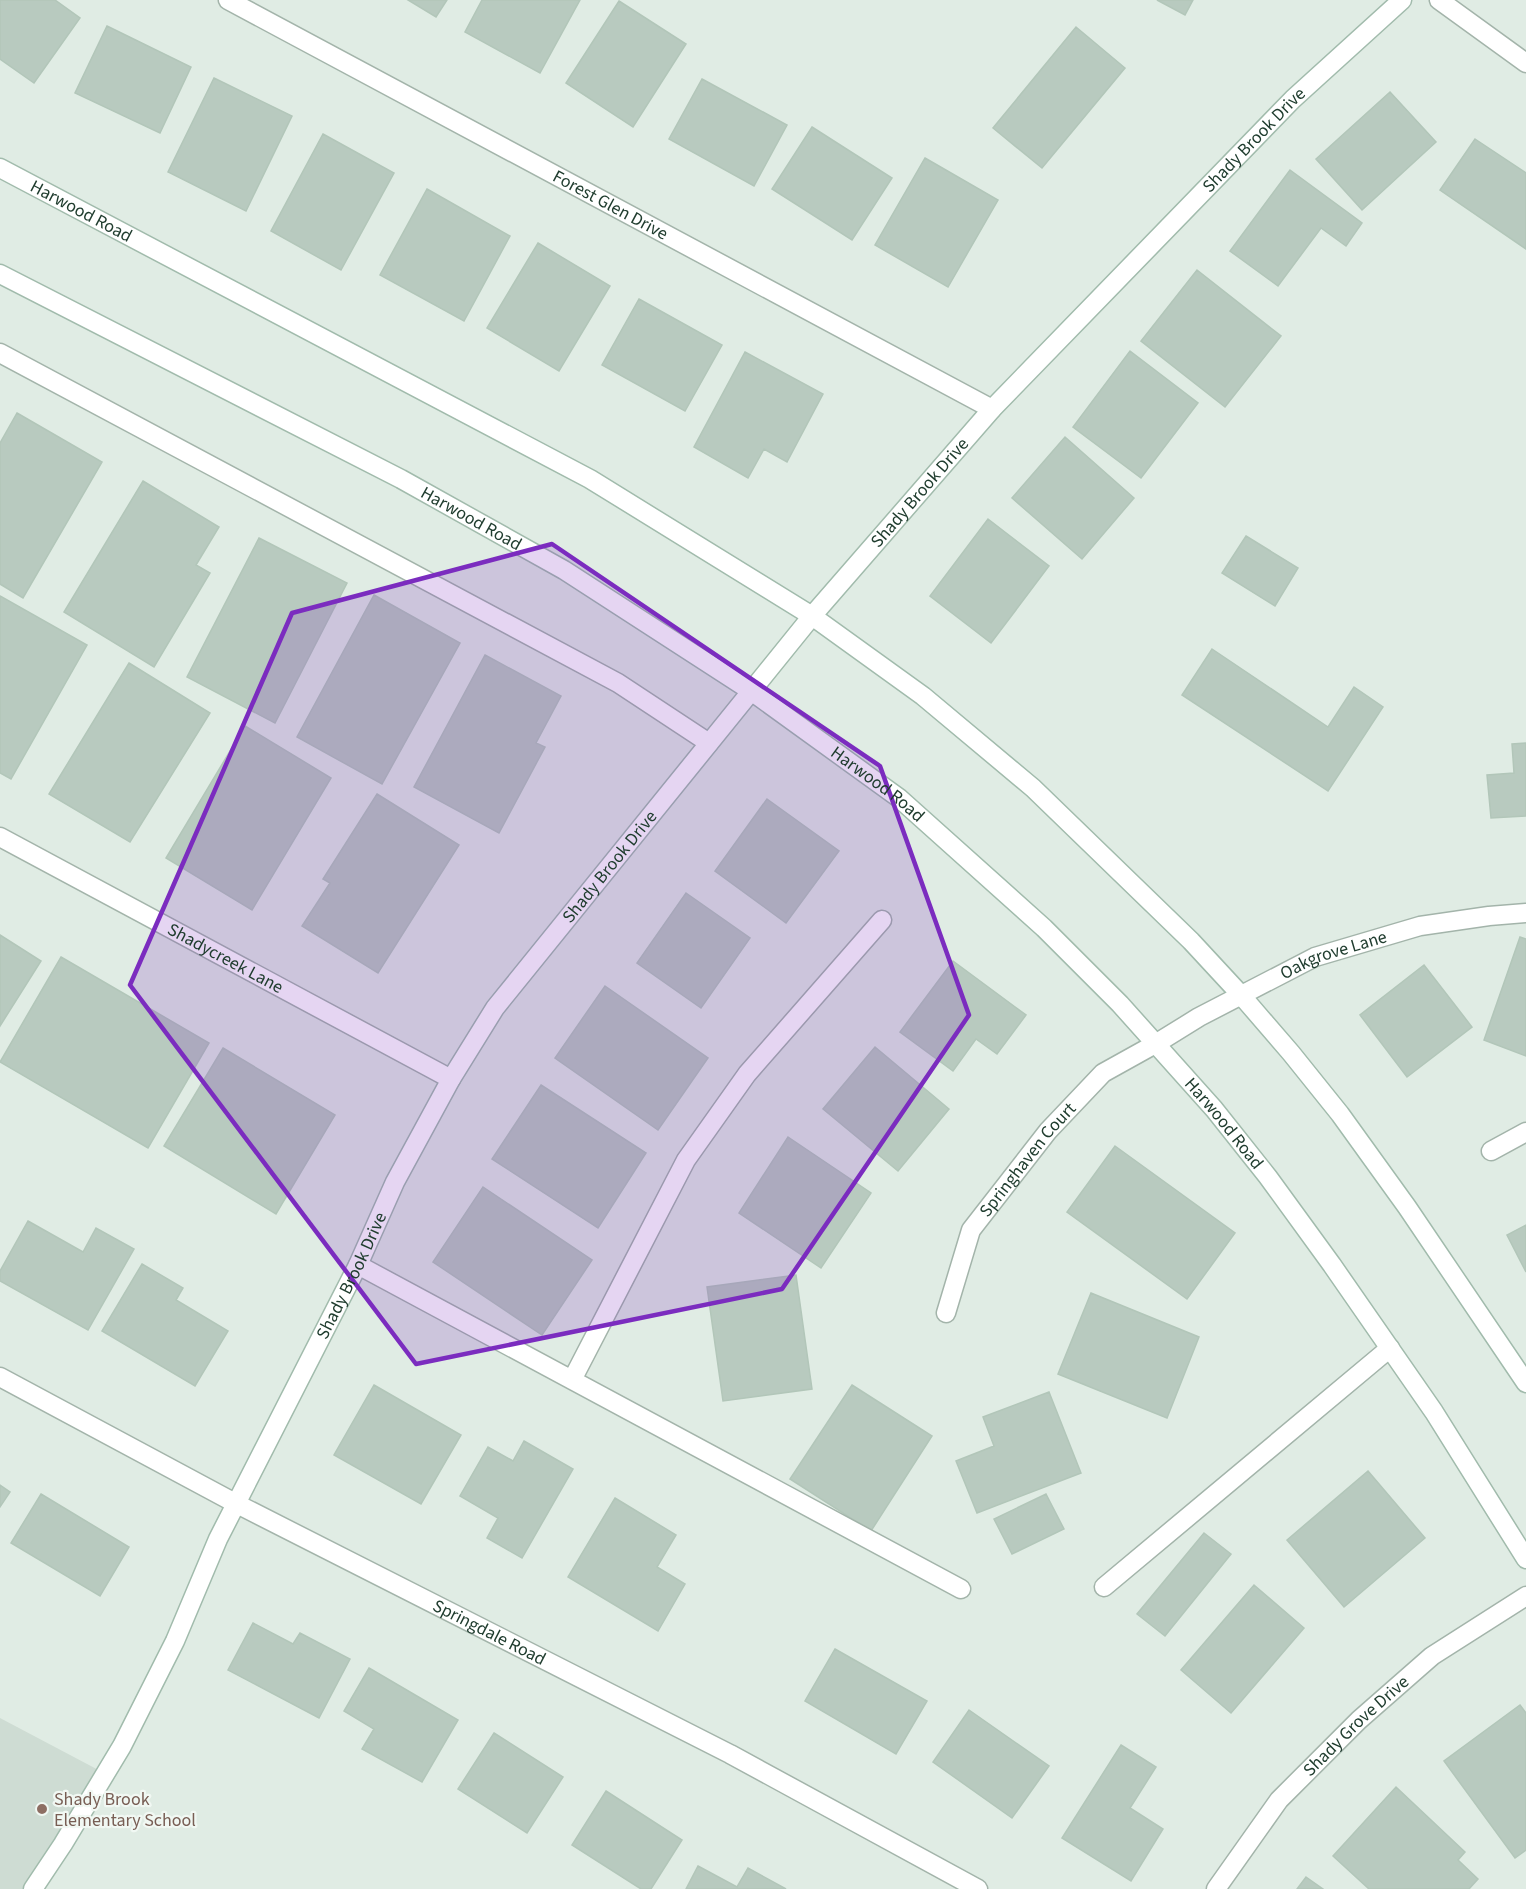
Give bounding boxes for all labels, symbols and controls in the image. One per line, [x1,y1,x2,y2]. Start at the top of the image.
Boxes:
street label: Shady Brook Drive [1196,81,1311,198]
street label: Forest Glen Drive [549,164,673,246]
street label: Harwood Road [26,174,137,248]
street label: Shady Brook Drive [865,432,974,553]
street label: Harwood Road [416,480,526,557]
street label: Harwood Road [826,740,930,828]
street label: Shady Brook Drive [556,805,663,928]
street label: Shadycreek Lane [163,917,288,999]
street label: Oakgrove Lane [1276,924,1390,986]
street label: Harwood Road [1179,1072,1269,1174]
street label: Springhaven Court [973,1097,1081,1222]
street label: Shady Brook Drive [310,1208,393,1343]
street label: Springdale Road [429,1593,550,1671]
street label: Shady Grove Drive [1297,1669,1414,1782]
place label: Shady Brook Elementary School [54,1787,196,1833]
marker: Shady Brook Elementary School [35,1802,49,1816]

